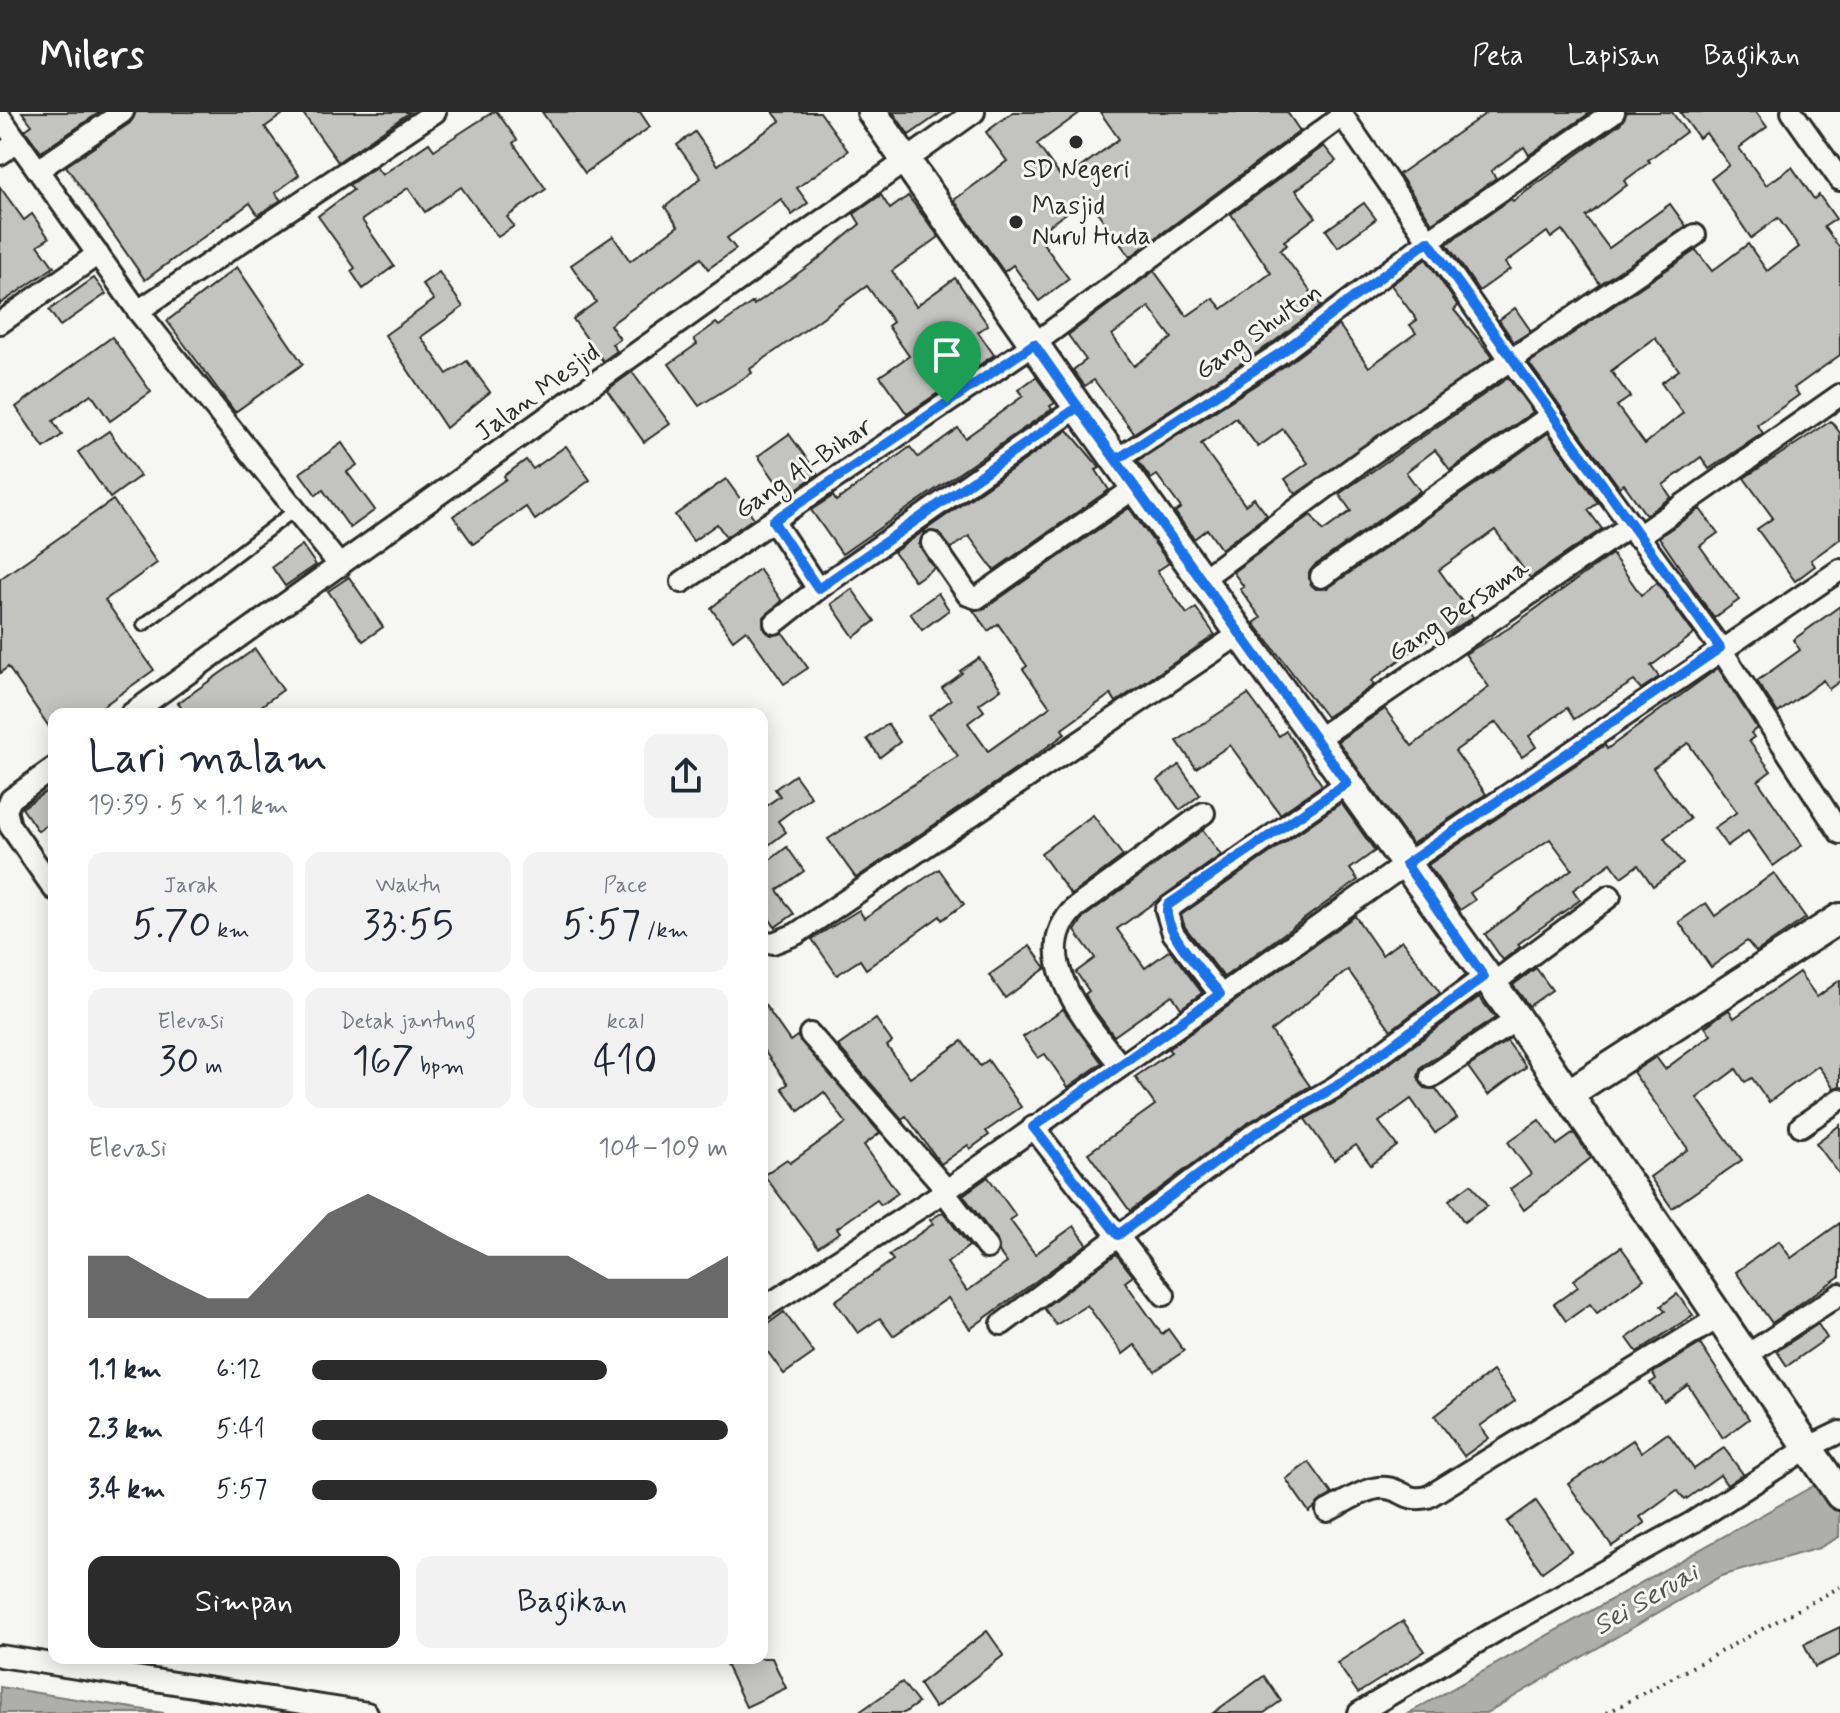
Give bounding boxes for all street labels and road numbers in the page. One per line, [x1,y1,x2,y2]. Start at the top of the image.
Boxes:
street label: Gang Shulton [1189,276,1330,390]
street label: Jalan Mesjid [469,336,607,450]
street label: Gang Al-Bihar [729,410,881,529]
street label: Gang Bersama [1382,551,1538,672]

